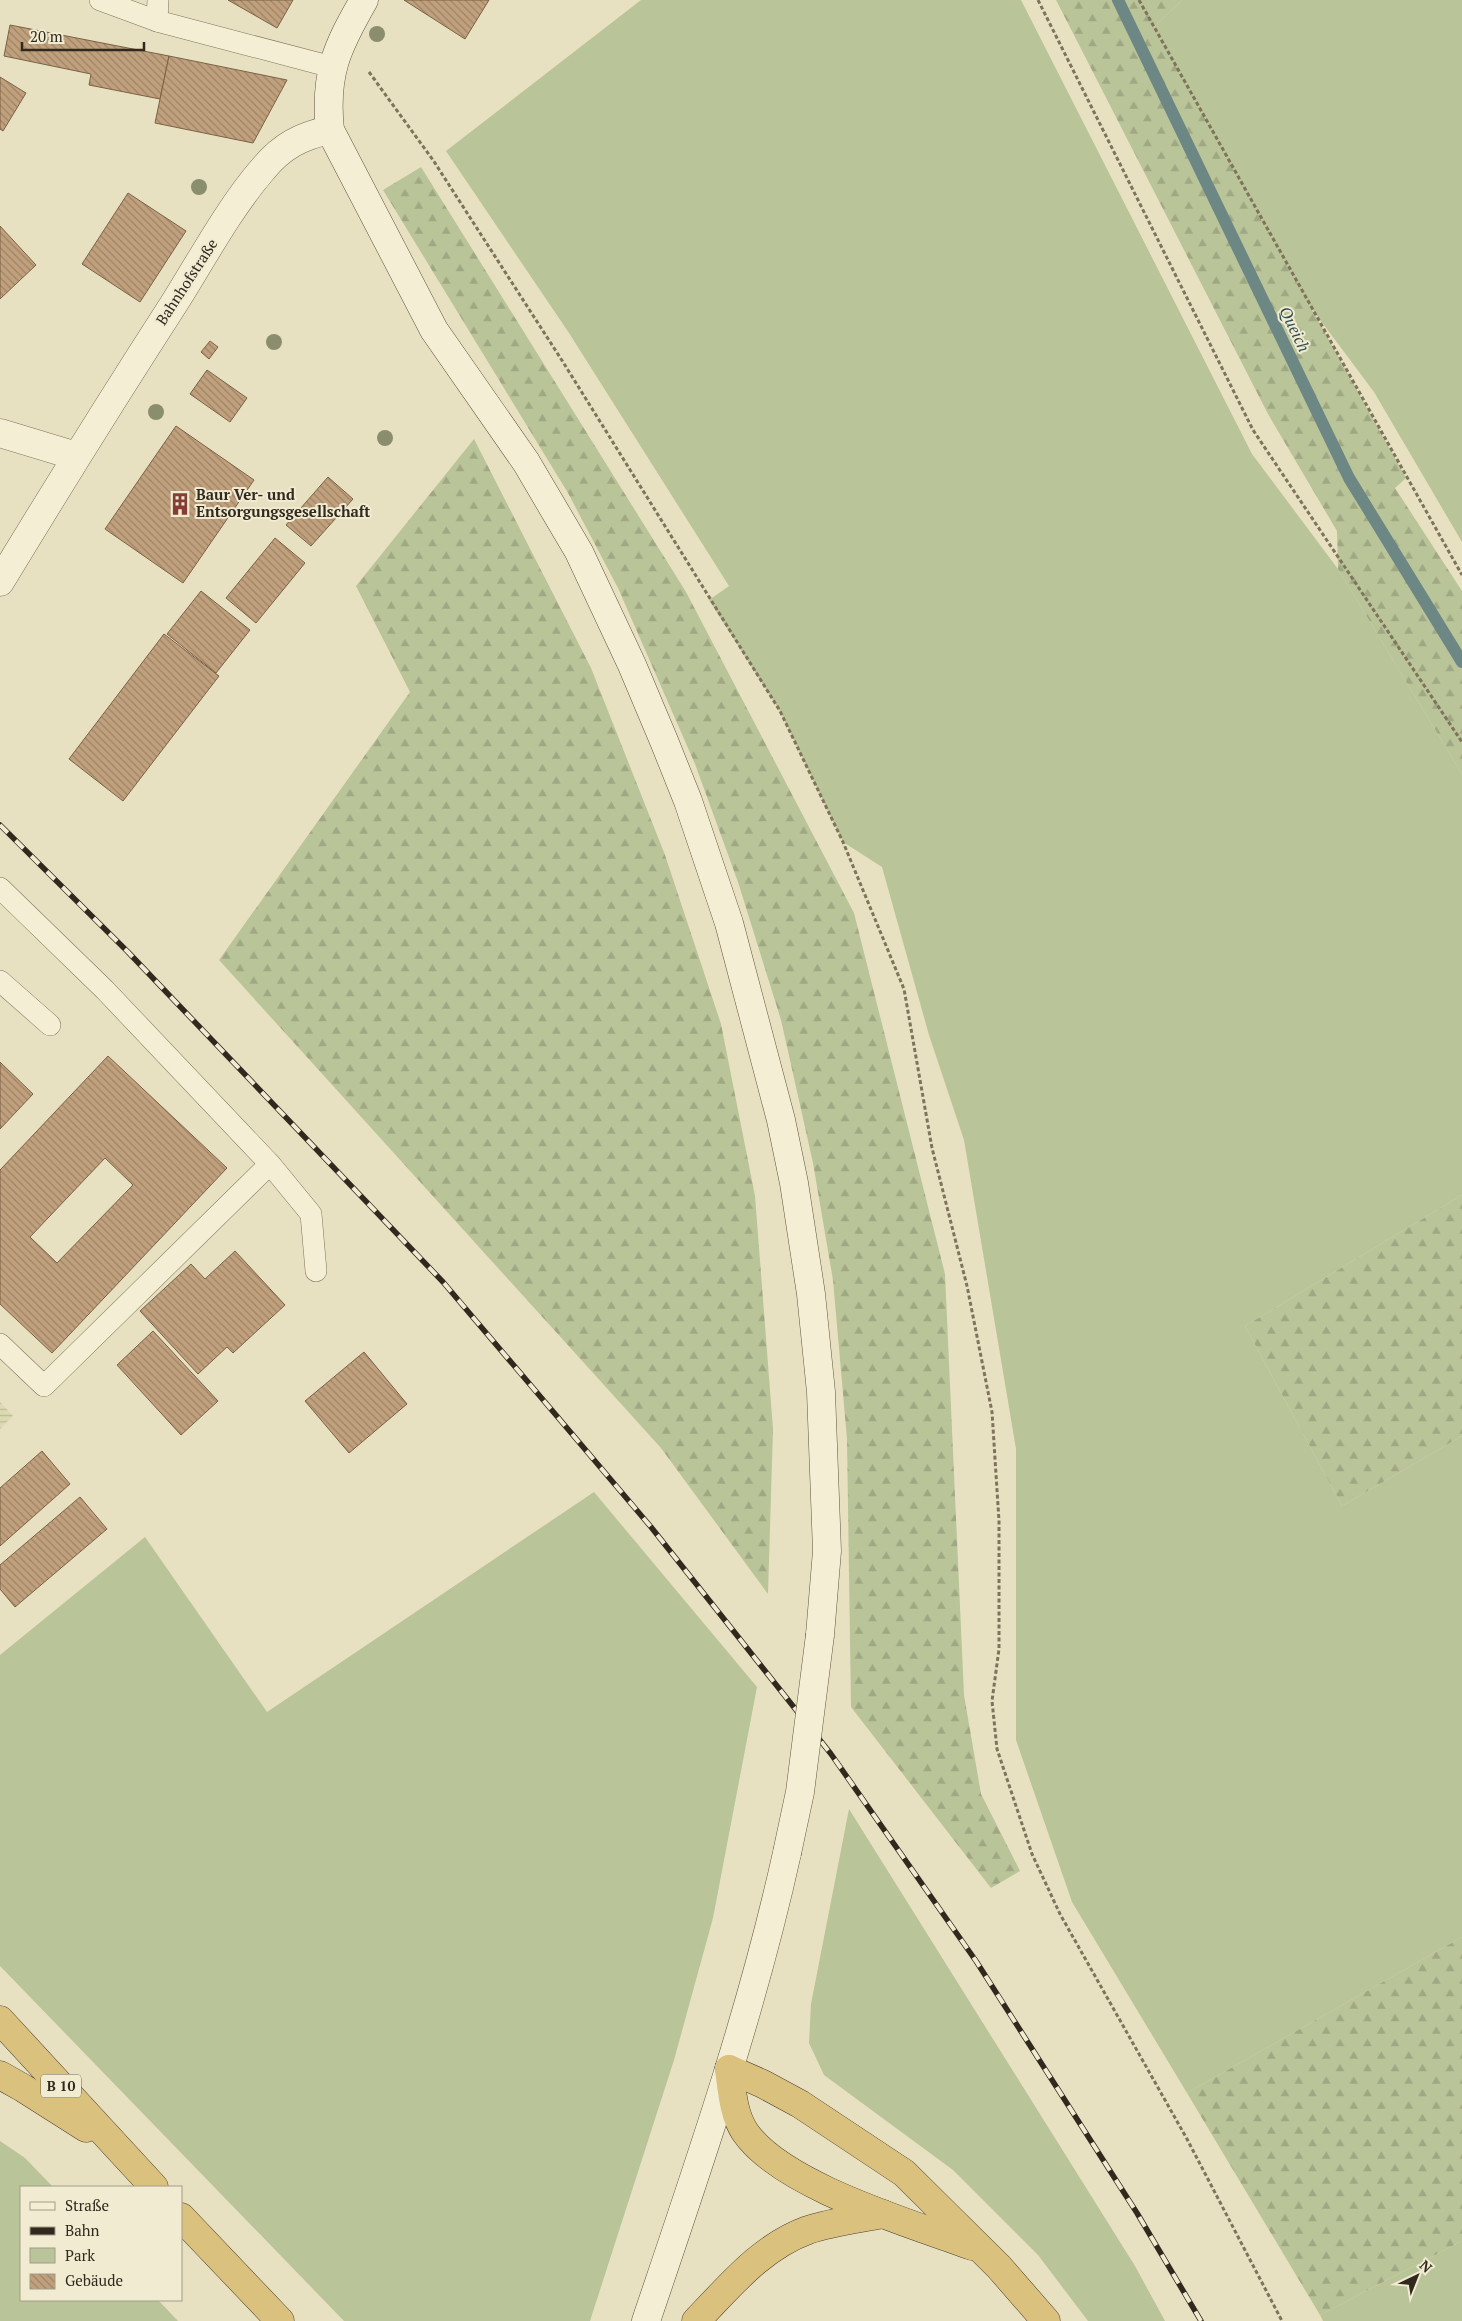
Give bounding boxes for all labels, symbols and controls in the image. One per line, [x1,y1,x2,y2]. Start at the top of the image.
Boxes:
scale bar [22,20,145,52]
text: 20 m [30,26,63,46]
street label: Bahnhofstraße [151,234,222,329]
water label: Queich [1275,303,1315,355]
place label: Baur Ver- und Entsorgungsgesellschaft [196,484,370,521]
building icon: Baur Ver- und Entsorgungsgesellschaft [167,491,193,517]
road number: B 10 [41,2074,81,2098]
legend [20,2186,182,2301]
text: Straße [65,2195,109,2215]
text: Bahn [65,2220,100,2240]
text: Park [65,2245,95,2265]
north arrow [1392,2251,1442,2301]
text: N [1416,2256,1437,2277]
text: Gebäude [65,2270,123,2290]

